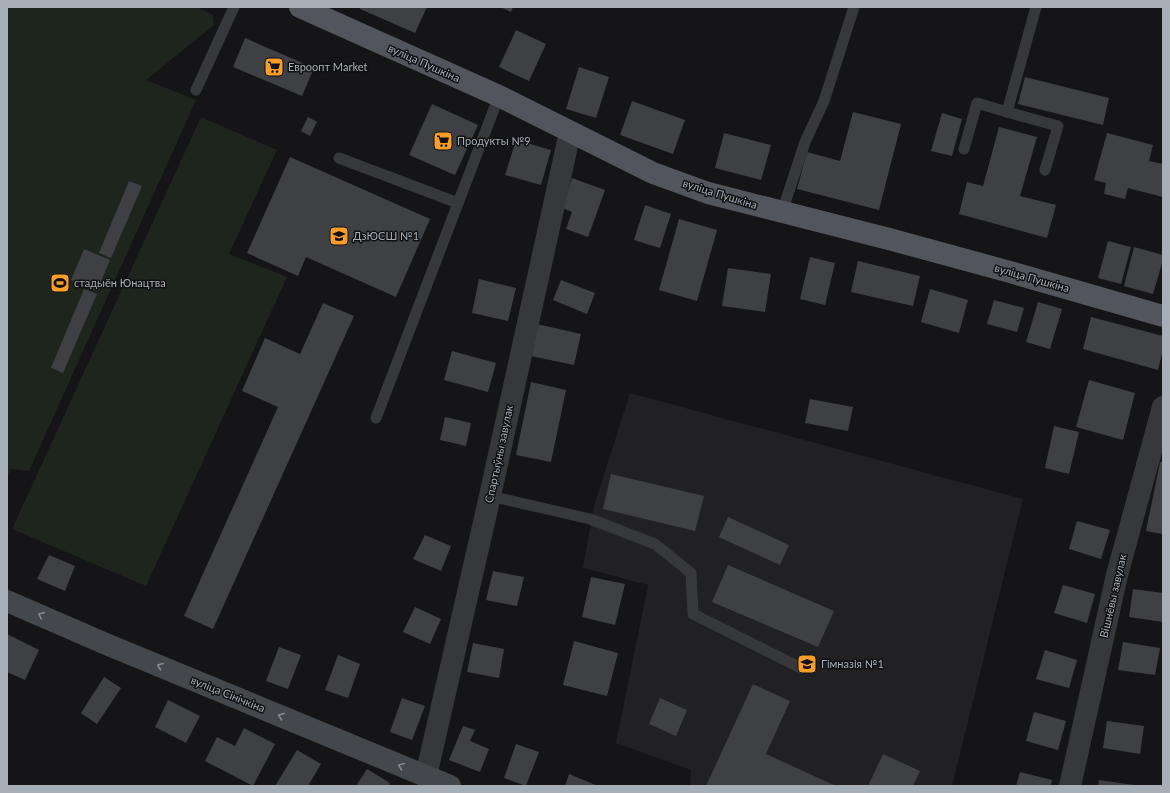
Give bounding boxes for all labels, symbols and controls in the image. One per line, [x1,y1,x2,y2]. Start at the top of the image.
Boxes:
street label: вуліца Пушкіна [386,41,462,84]
supermarket icon: Евроопт Market [263,56,285,78]
place label: Евроопт Market [288,60,367,73]
supermarket icon: Продукты №9 [432,130,454,152]
place label: Продукты №9 [457,134,531,147]
street label: вуліца Пушкіна [681,176,759,211]
school or university icon: ДзЮСШ №1 [328,225,350,247]
place label: ДзЮСШ №1 [353,229,419,242]
street label: вуліца Пушкіна [993,261,1071,294]
sports icon: стадыён Юнацтва [49,272,71,294]
place label: стадыён Юнацтва [74,276,166,289]
street label: Спартыўны завулак [482,404,515,504]
street label: Вішнёвы завулак [1097,553,1129,639]
one-way arrow [37,612,44,620]
school or university icon: Гімназія №1 [796,653,818,675]
place label: Гімназія №1 [821,657,884,670]
one-way arrow [157,663,164,671]
street label: вуліца Сінічкіна [189,673,267,714]
one-way arrow [277,713,285,721]
one-way arrow [397,763,405,771]

